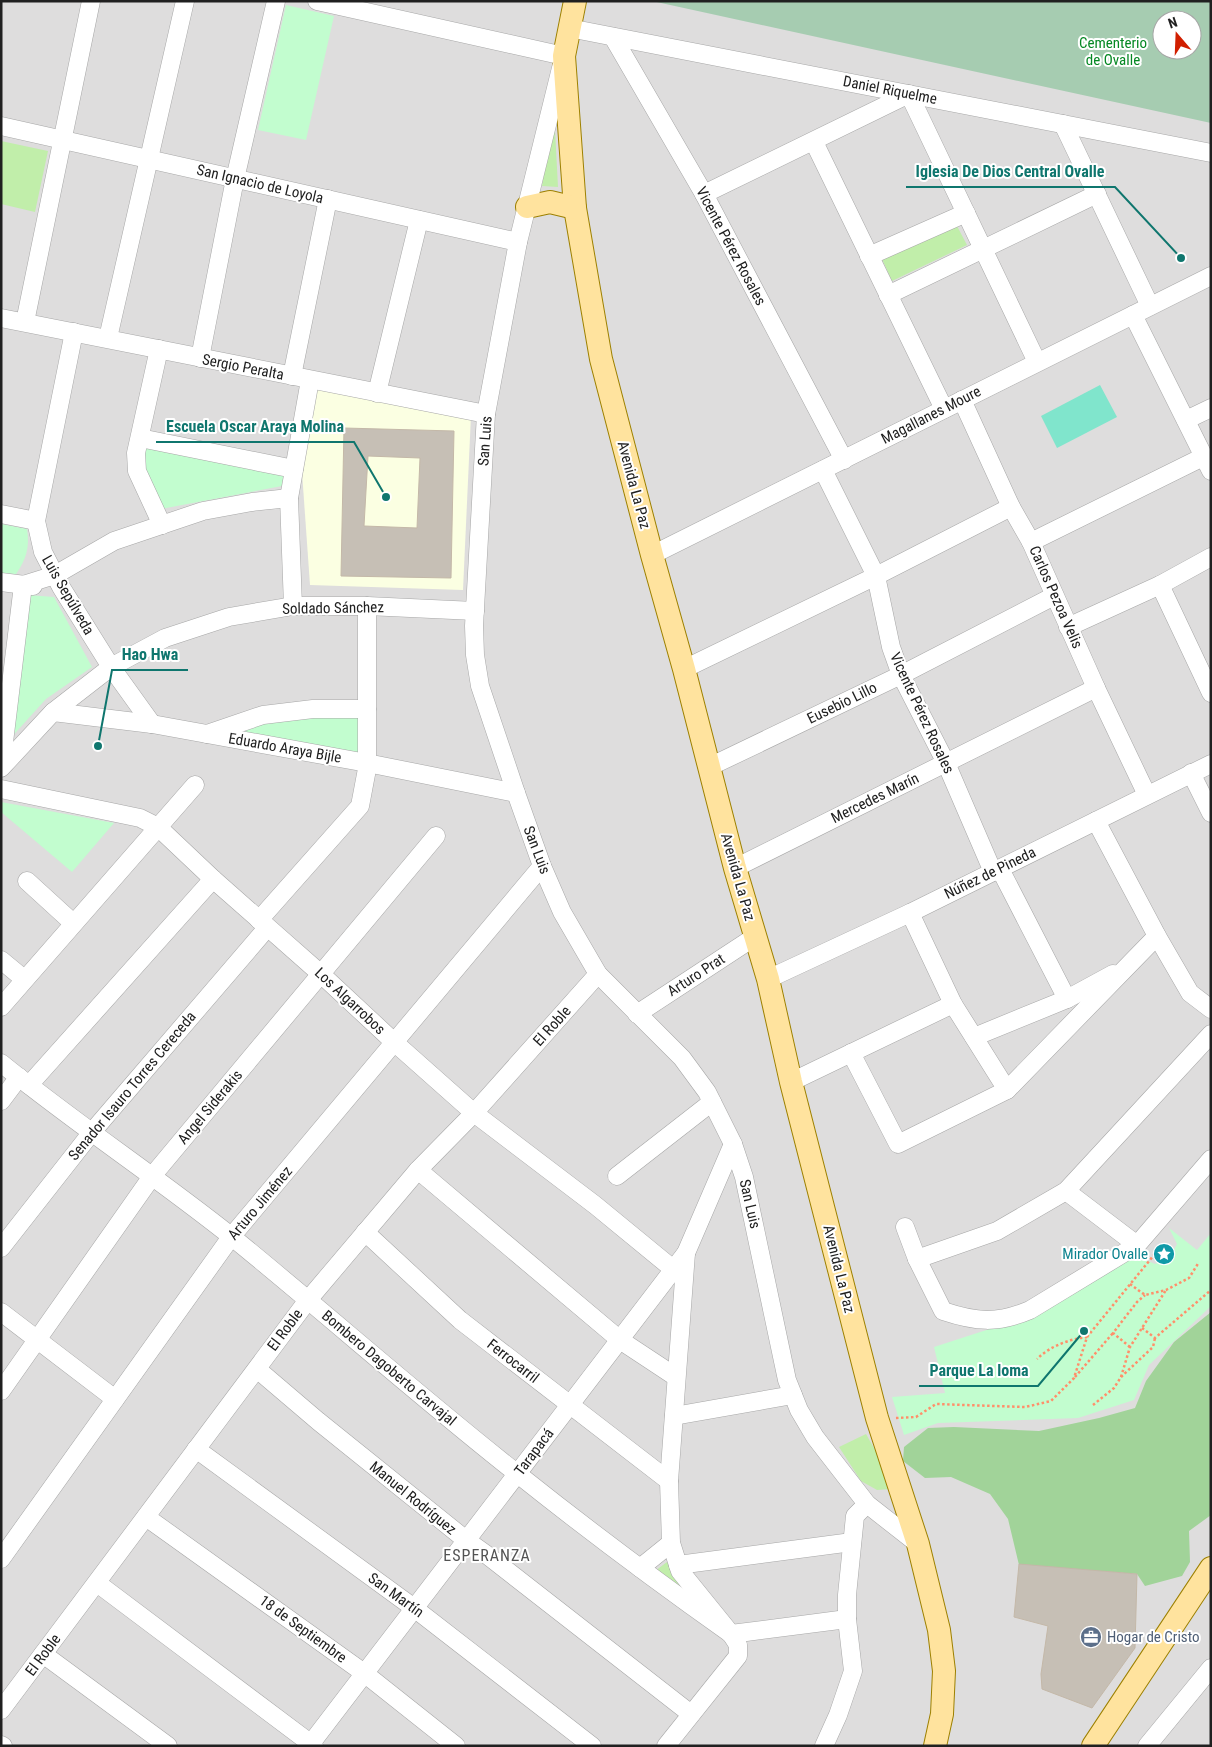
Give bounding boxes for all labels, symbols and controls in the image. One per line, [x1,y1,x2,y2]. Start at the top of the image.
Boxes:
north arrow [1152,10,1202,60]
text: N [1166,14,1179,32]
park label: Cementerio de Ovalle [1079,34,1147,69]
street label: Daniel Riquelme [841,72,939,108]
callout: Iglesia De Dios Central Ovalle [906,156,1115,187]
street label: San Ignacio de Loyola [195,161,325,207]
text: Iglesia De Dios Central Ovalle [916,162,1105,181]
street label: Vicente Pérez Rosales [692,184,770,308]
street label: Sergio Peralta [201,350,285,384]
street label: Magallanes Moure [878,382,984,448]
callout: Escuela Oscar Araya Molina [156,411,354,442]
street label: San Luis [474,415,496,467]
text: Escuela Oscar Araya Molina [166,417,344,436]
street label: Avenida La Paz [614,439,654,531]
street label: Carlos Pezoa Velis [1025,543,1087,651]
street label: Luis Sepúlveda [38,552,98,638]
street label: Soldado Sánchez [282,598,384,618]
callout: Hao Hwa [112,639,188,670]
text: Hao Hwa [122,645,179,664]
street label: Vicente Pérez Rosales [886,650,958,777]
street label: Eusebio Lillo [804,678,880,728]
street label: Eduardo Araya Bijle [227,729,343,767]
street label: Mercedes Marín [828,769,922,827]
street label: San Luis [520,823,554,877]
street label: Avenida La Paz [717,831,759,923]
street label: Núñez de Pineda [941,843,1039,903]
street label: Arturo Prat [664,950,728,1000]
street label: Los Algarrobos [311,964,389,1038]
street label: El Roble [529,1002,575,1050]
street label: Senador Isauro Torres Cereceda [64,1008,200,1164]
street label: Angel Siderakis [174,1066,246,1148]
street label: Arturo Jiménez [224,1163,296,1243]
street label: San Luis [736,1178,764,1231]
street label: Avenida La Paz [819,1223,859,1315]
place icon: Mirador Ovalle [1152,1242,1176,1266]
place label: Mirador Ovalle [1062,1245,1148,1263]
street label: El Roble [263,1306,307,1354]
street label: Bombero Dagoberto Carvajal [318,1306,460,1430]
street label: Ferrocarril [484,1335,542,1387]
callout: Parque La loma [919,1355,1038,1386]
text: Parque La loma [929,1361,1029,1380]
street label: Tarapacá [510,1425,558,1479]
street label: Manuel Rodríguez [366,1458,460,1538]
district label: ESPERANZA [443,1546,531,1565]
street label: San Martín [365,1569,427,1621]
street label: 18 de Septiembre [256,1591,350,1667]
office icon: Hogar de Cristo [1079,1625,1103,1649]
place label: Hogar de Cristo [1107,1628,1200,1646]
street label: El Roble [21,1631,65,1679]

